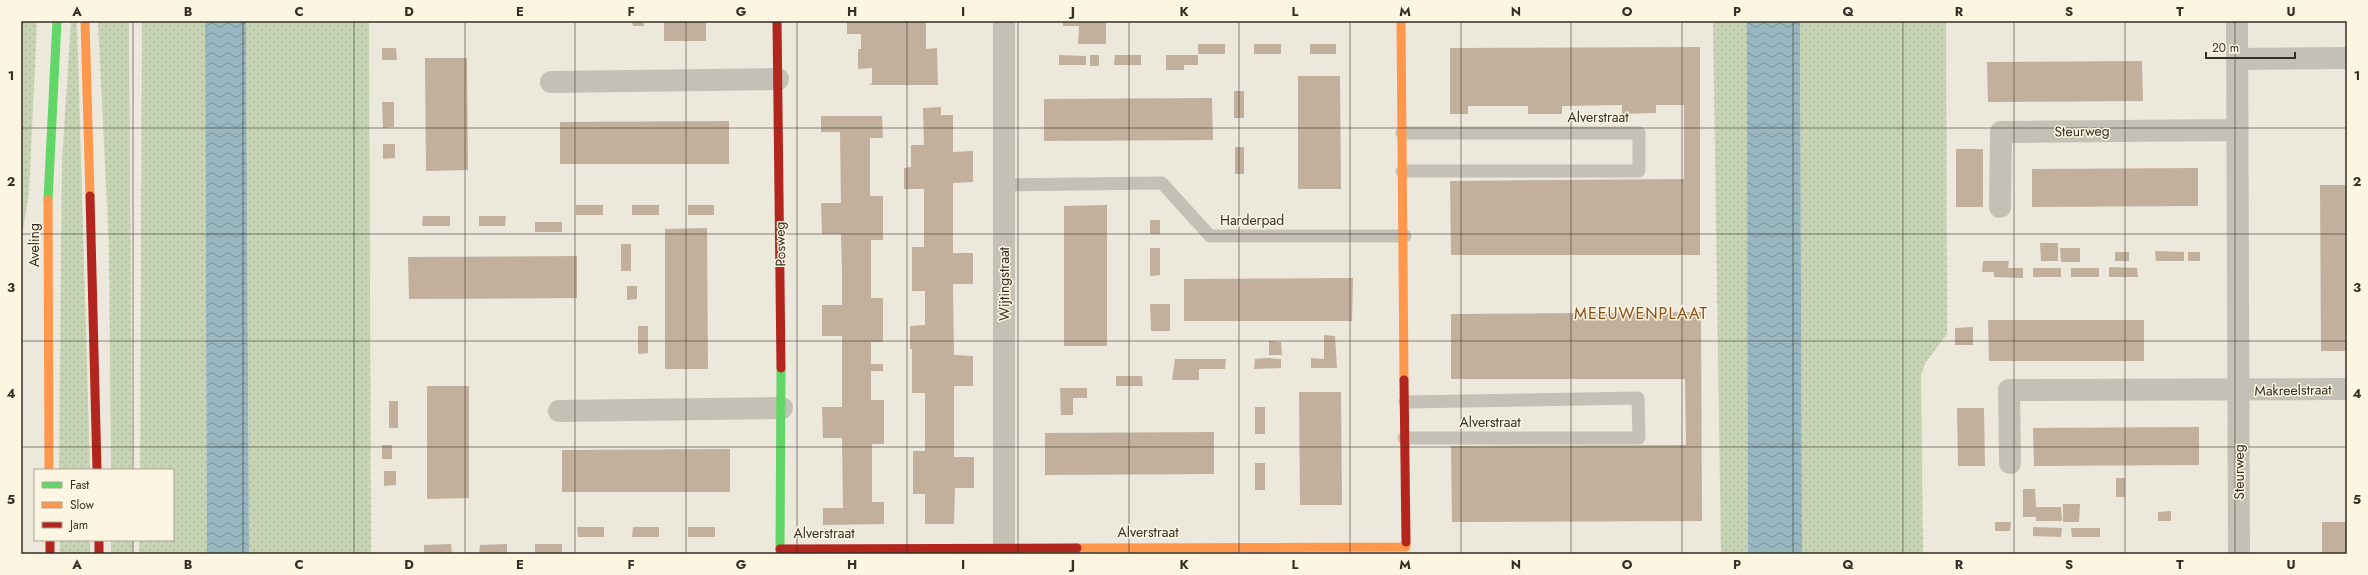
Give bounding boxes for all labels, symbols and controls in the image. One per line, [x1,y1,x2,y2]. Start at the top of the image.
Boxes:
text: A [71,2,82,21]
text: B [184,2,193,21]
text: C [294,2,304,21]
text: D [404,2,414,21]
text: E [516,2,524,21]
text: F [627,2,635,21]
text: G [736,2,747,21]
text: H [847,2,857,21]
text: I [961,2,965,21]
text: J [1068,2,1075,21]
text: K [1179,2,1189,21]
text: L [1292,2,1299,21]
text: M [1399,2,1411,21]
text: N [1511,2,1521,21]
text: O [1622,2,1633,21]
text: P [1733,2,1741,21]
text: Q [1842,2,1854,21]
text: R [1955,2,1964,21]
text: S [2065,2,2073,21]
text: T [2176,2,2184,21]
text: U [2286,2,2296,21]
scale bar [2206,34,2295,60]
text: 20 m [2212,39,2239,57]
text: 1 [8,66,14,85]
text: 1 [2354,66,2360,85]
street label: Alverstraat [1567,107,1629,127]
street label: Steurweg [2054,121,2110,141]
text: 2 [7,172,15,191]
text: 2 [2353,172,2361,191]
street label: Harderpad [1220,210,1284,230]
street label: Posweg [770,221,790,267]
street label: Aveling [24,223,44,267]
street label: Wijtingstraat [994,246,1014,321]
text: 3 [7,278,15,297]
text: 3 [2353,278,2361,297]
district label: MEEUWENPLAAT [1574,302,1708,325]
street label: Makreelstraat [2254,379,2332,401]
text: 4 [6,384,16,403]
text: 4 [2352,384,2362,403]
street label: Alverstraat [1459,412,1521,432]
street label: Steurweg [2229,444,2249,500]
legend [34,469,174,541]
text: Fast [70,476,89,494]
text: 5 [7,490,15,509]
text: 5 [2353,490,2361,509]
text: Slow [70,496,95,514]
text: Jam [68,516,88,534]
street label: Alverstraat [1117,522,1179,542]
street label: Alverstraat [793,523,855,543]
text: A [71,555,82,574]
text: B [184,555,193,574]
text: C [294,555,304,574]
text: D [404,555,414,574]
text: E [516,555,524,574]
text: F [627,555,635,574]
text: G [736,555,747,574]
text: H [847,555,857,574]
text: I [961,555,965,574]
text: J [1068,555,1075,574]
text: K [1179,555,1189,574]
text: L [1292,555,1299,574]
text: M [1399,555,1411,574]
text: N [1511,555,1521,574]
text: O [1622,555,1633,574]
text: P [1733,555,1741,574]
text: Q [1842,555,1854,574]
text: R [1955,555,1964,574]
text: S [2065,555,2073,574]
text: T [2176,555,2184,574]
text: U [2286,555,2296,574]

